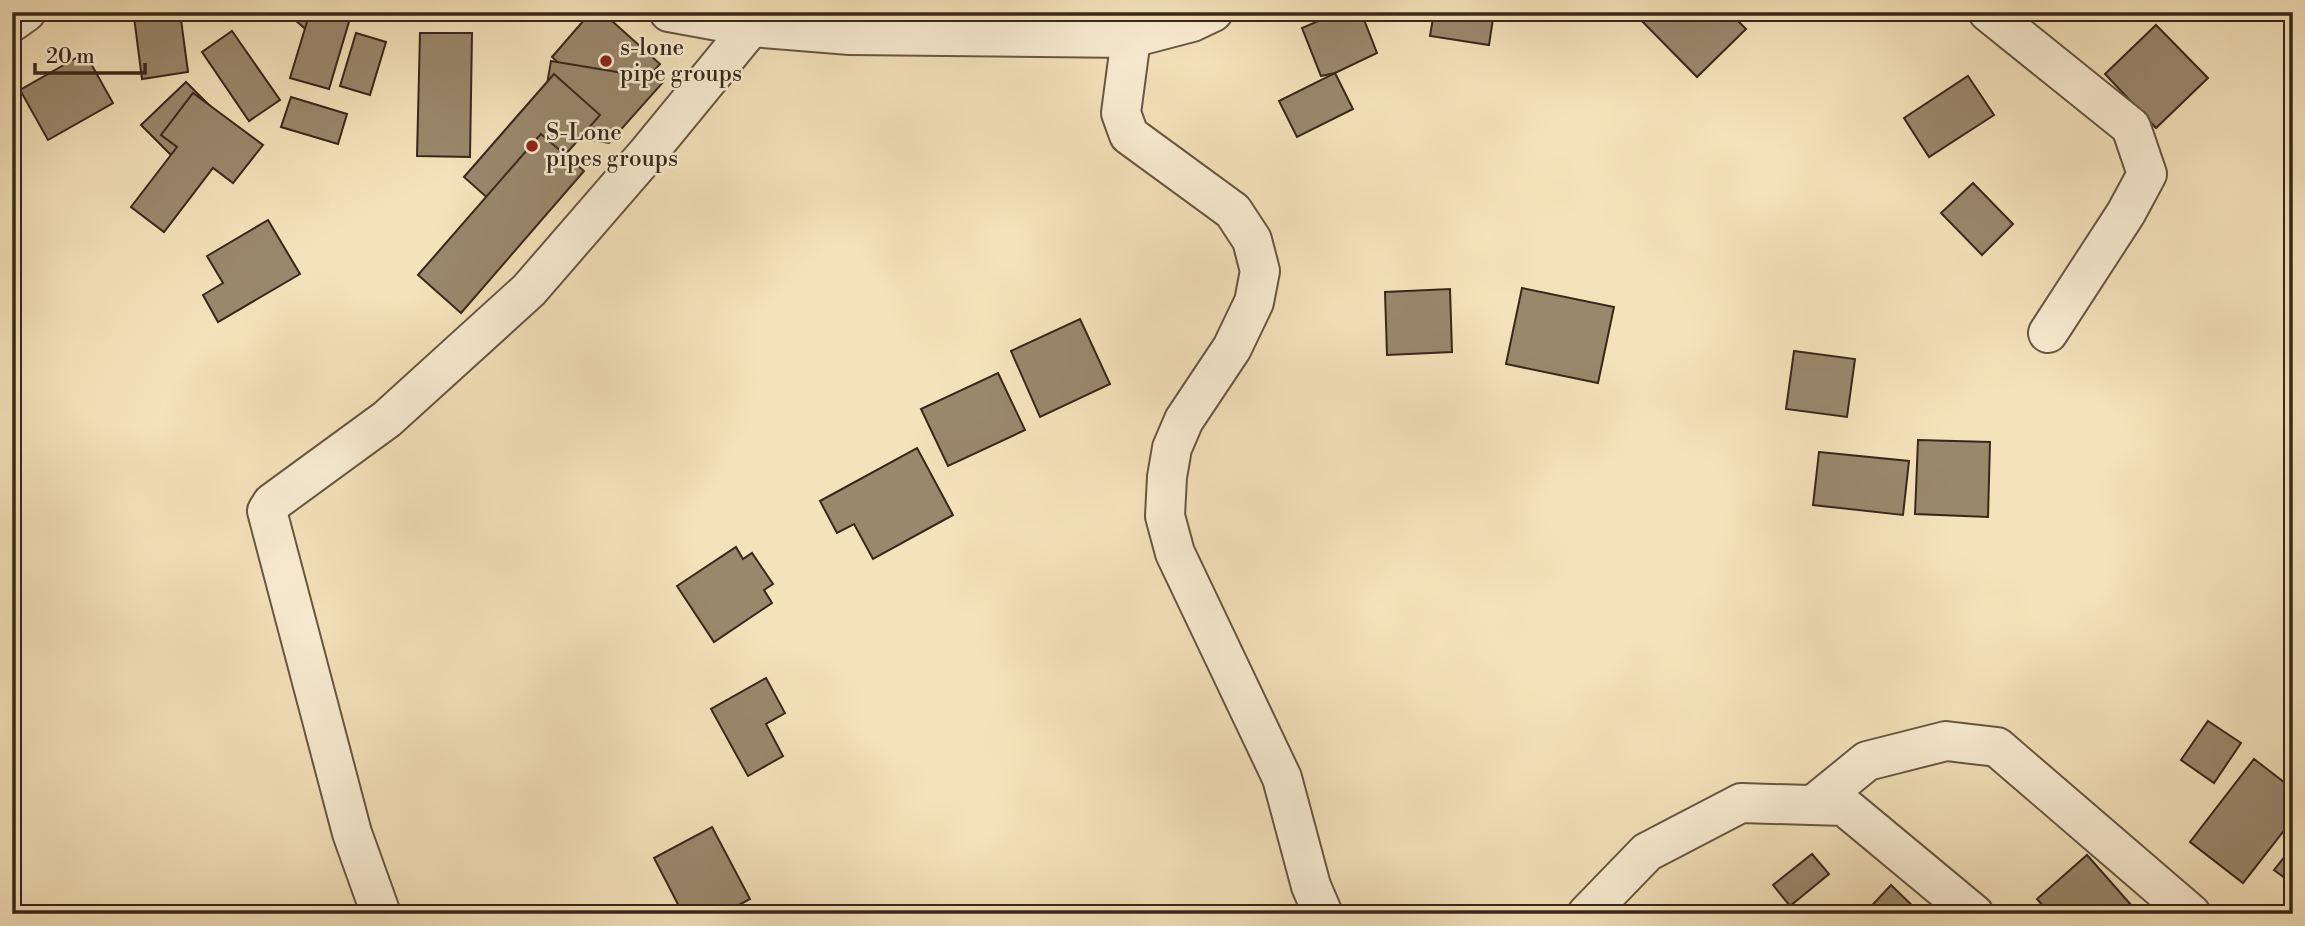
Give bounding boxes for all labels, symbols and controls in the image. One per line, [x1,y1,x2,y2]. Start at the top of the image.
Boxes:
scale bar [35,32,145,76]
place label: s-lone pipe groups [620,34,742,88]
text: 20 m [46,44,95,70]
marker: s-lone pipe groups [598,53,614,69]
place label: S-Lone pipes groups [546,119,678,173]
marker: S-Lone pipes groups [524,138,540,154]

